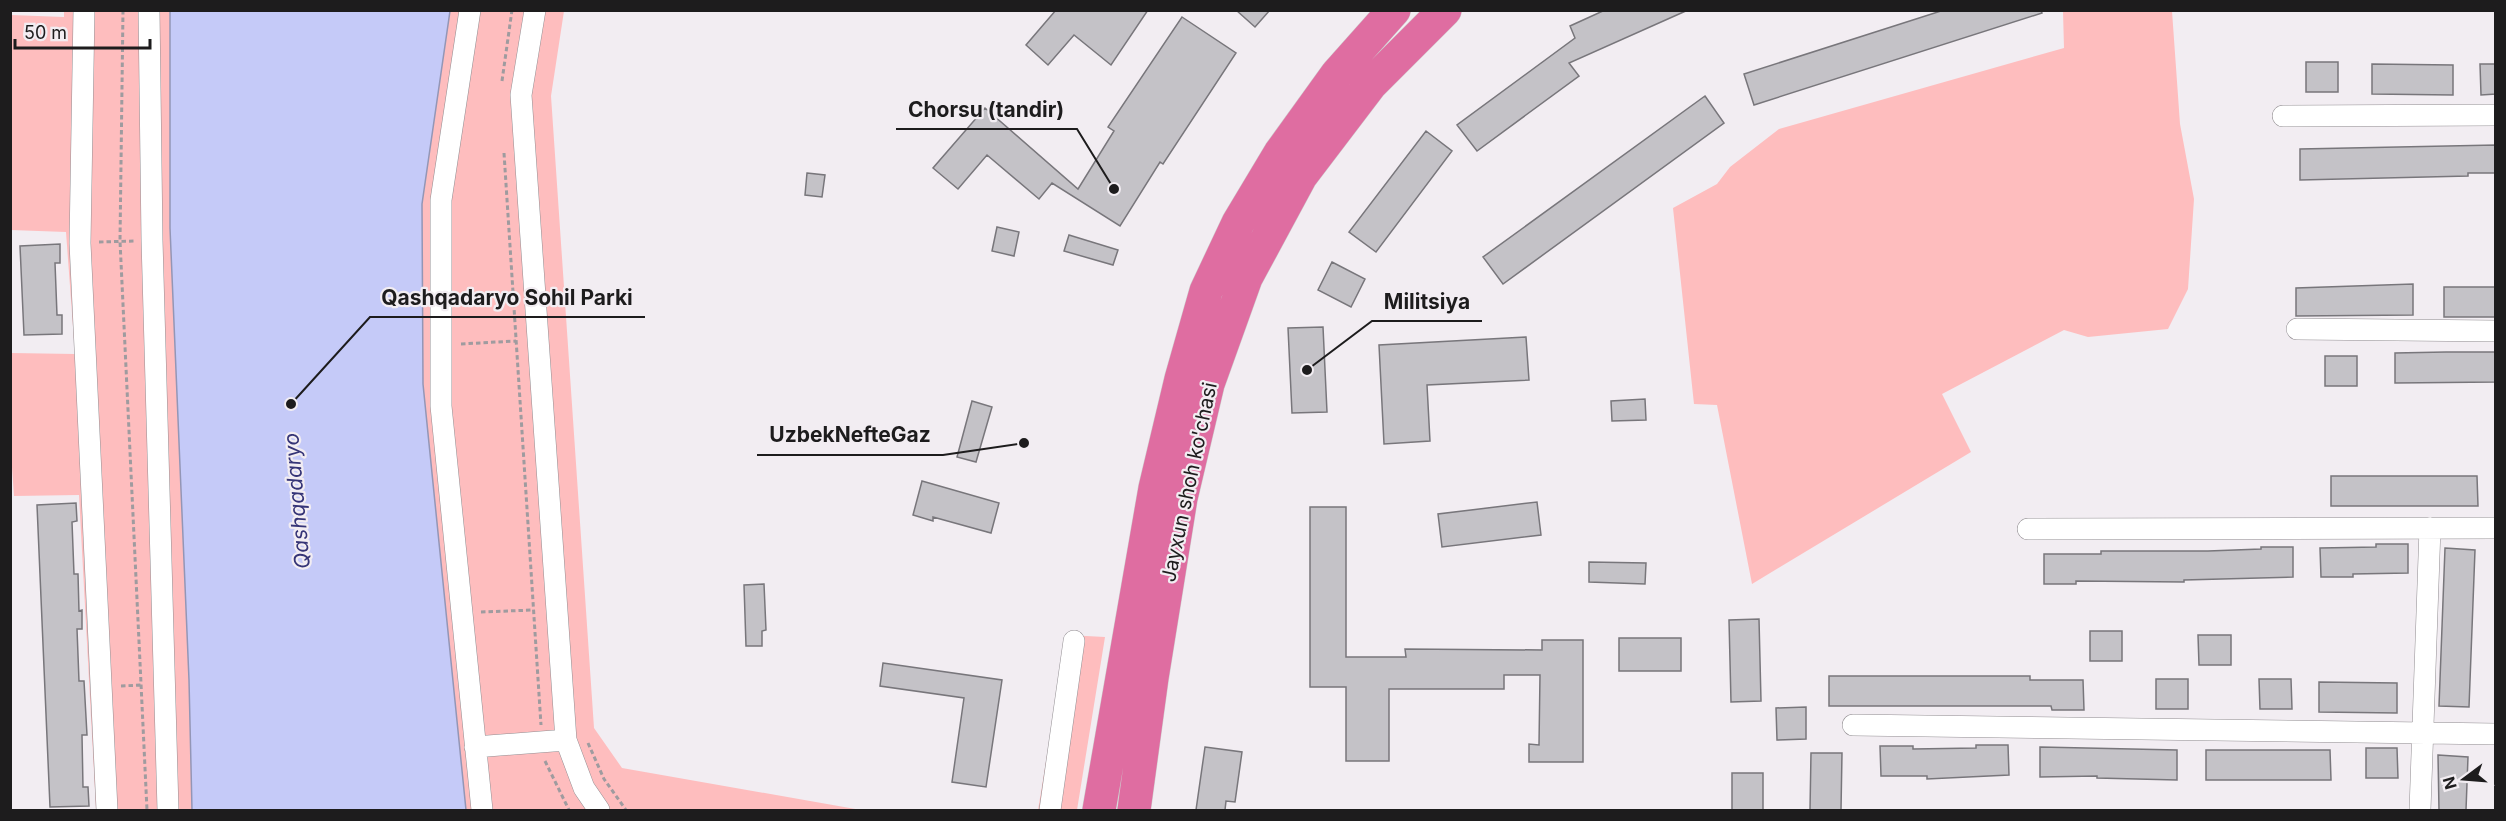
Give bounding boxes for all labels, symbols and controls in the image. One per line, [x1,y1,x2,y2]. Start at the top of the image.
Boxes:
scale bar [15,12,150,50]
text: 50 m [24,22,67,43]
callout: Chorsu (tandir) [896,90,1077,129]
text: Chorsu (tandir) [908,97,1064,122]
callout: Qashqadaryo Sohil Parki [370,278,645,317]
callout: Militsiya [1372,282,1482,321]
text: Qashqadaryo Sohil Parki [381,285,633,310]
text: Militsiya [1384,289,1470,314]
street label: Jayxun shoh ko'chasi [1156,380,1222,584]
callout: UzbekNefteGaz [757,416,943,455]
text: UzbekNefteGaz [769,422,931,447]
water label: Qashqadaryo [278,432,315,570]
north arrow [2434,749,2494,809]
text: N [2438,775,2461,792]

